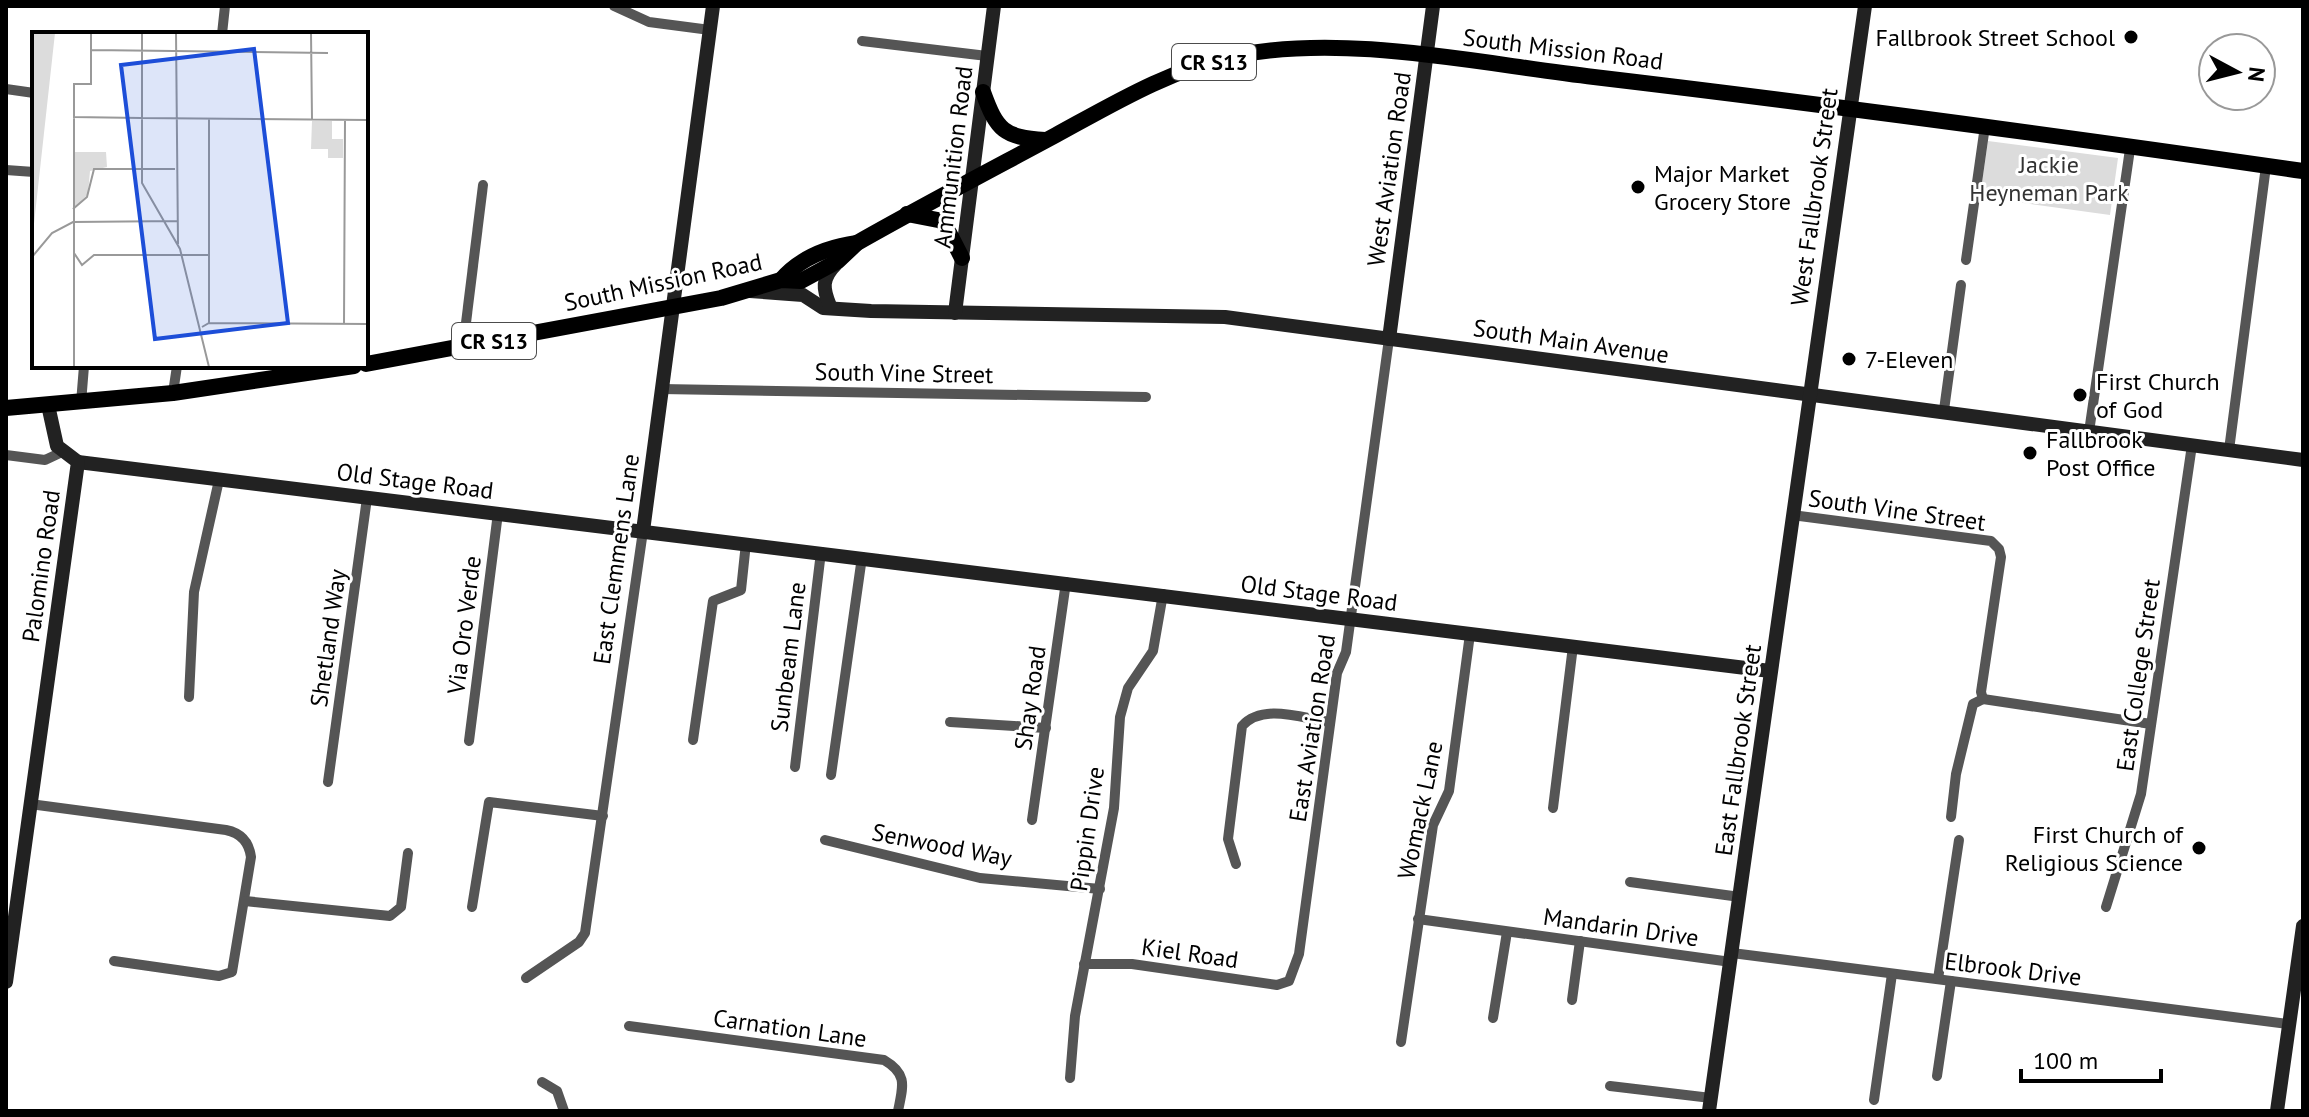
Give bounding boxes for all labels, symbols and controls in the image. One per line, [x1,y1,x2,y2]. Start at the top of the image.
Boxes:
street label: South Mission Road [1461,21,1665,77]
place label: Fallbrook Street School [1876,22,2115,53]
marker: Fallbrook Street School [2122,28,2140,46]
inset map [32,32,368,368]
north arrow [2197,32,2277,112]
road number: CR S13 [1172,44,1256,80]
street label: Ammunition Road [926,64,980,250]
text: N [2242,66,2272,83]
street label: West Aviation Road [1360,70,1418,268]
street label: West Fallbrook Street [1783,86,1845,308]
park label: Jackie Heyneman Park [1969,149,2129,208]
place label: Major Market Grocery Store [1654,158,1791,217]
marker: Major Market Grocery Store [1629,178,1647,196]
street label: South Mission Road [561,246,765,318]
street label: South Main Avenue [1471,312,1671,370]
road number: CR S13 [452,323,536,359]
place label: 7-Eleven [1865,344,1953,375]
marker: 7-Eleven [1840,350,1858,368]
street label: South Vine Street [814,356,994,390]
place label: First Church of God [2096,366,2220,425]
marker: First Church of God [2071,386,2089,404]
place label: Fallbrook Post Office [2046,424,2156,483]
marker: Fallbrook Post Office [2021,444,2039,462]
street label: East Clemmens Lane [586,452,646,666]
street label: Old Stage Road [335,456,495,506]
street label: South Vine Street [1806,482,1988,538]
street label: Palomino Road [15,488,67,644]
street label: Via Oro Verde [440,554,488,697]
street label: Shetland Way [303,567,353,709]
street label: Old Stage Road [1239,568,1399,618]
street label: East College Street [2109,577,2167,773]
street label: Sunbeam Lane [763,580,813,734]
street label: East Aviation Road [1282,632,1342,824]
street label: East Fallbrook Street [1708,642,1768,858]
street label: Shay Road [1007,644,1053,752]
street label: Womack Lane [1390,738,1450,882]
street label: Pippin Drive [1063,765,1111,893]
street label: Senwood Way [869,816,1015,874]
place label: First Church of Religious Science [2005,819,2184,878]
marker: First Church of Religious Science [2190,839,2208,857]
street label: Mandarin Drive [1541,901,1701,953]
street label: Kiel Road [1140,931,1240,975]
street label: Elbrook Drive [1943,945,2083,993]
street label: Carnation Lane [711,1002,869,1054]
scale bar [2021,1033,2161,1083]
text: 100 m [2033,1045,2098,1076]

